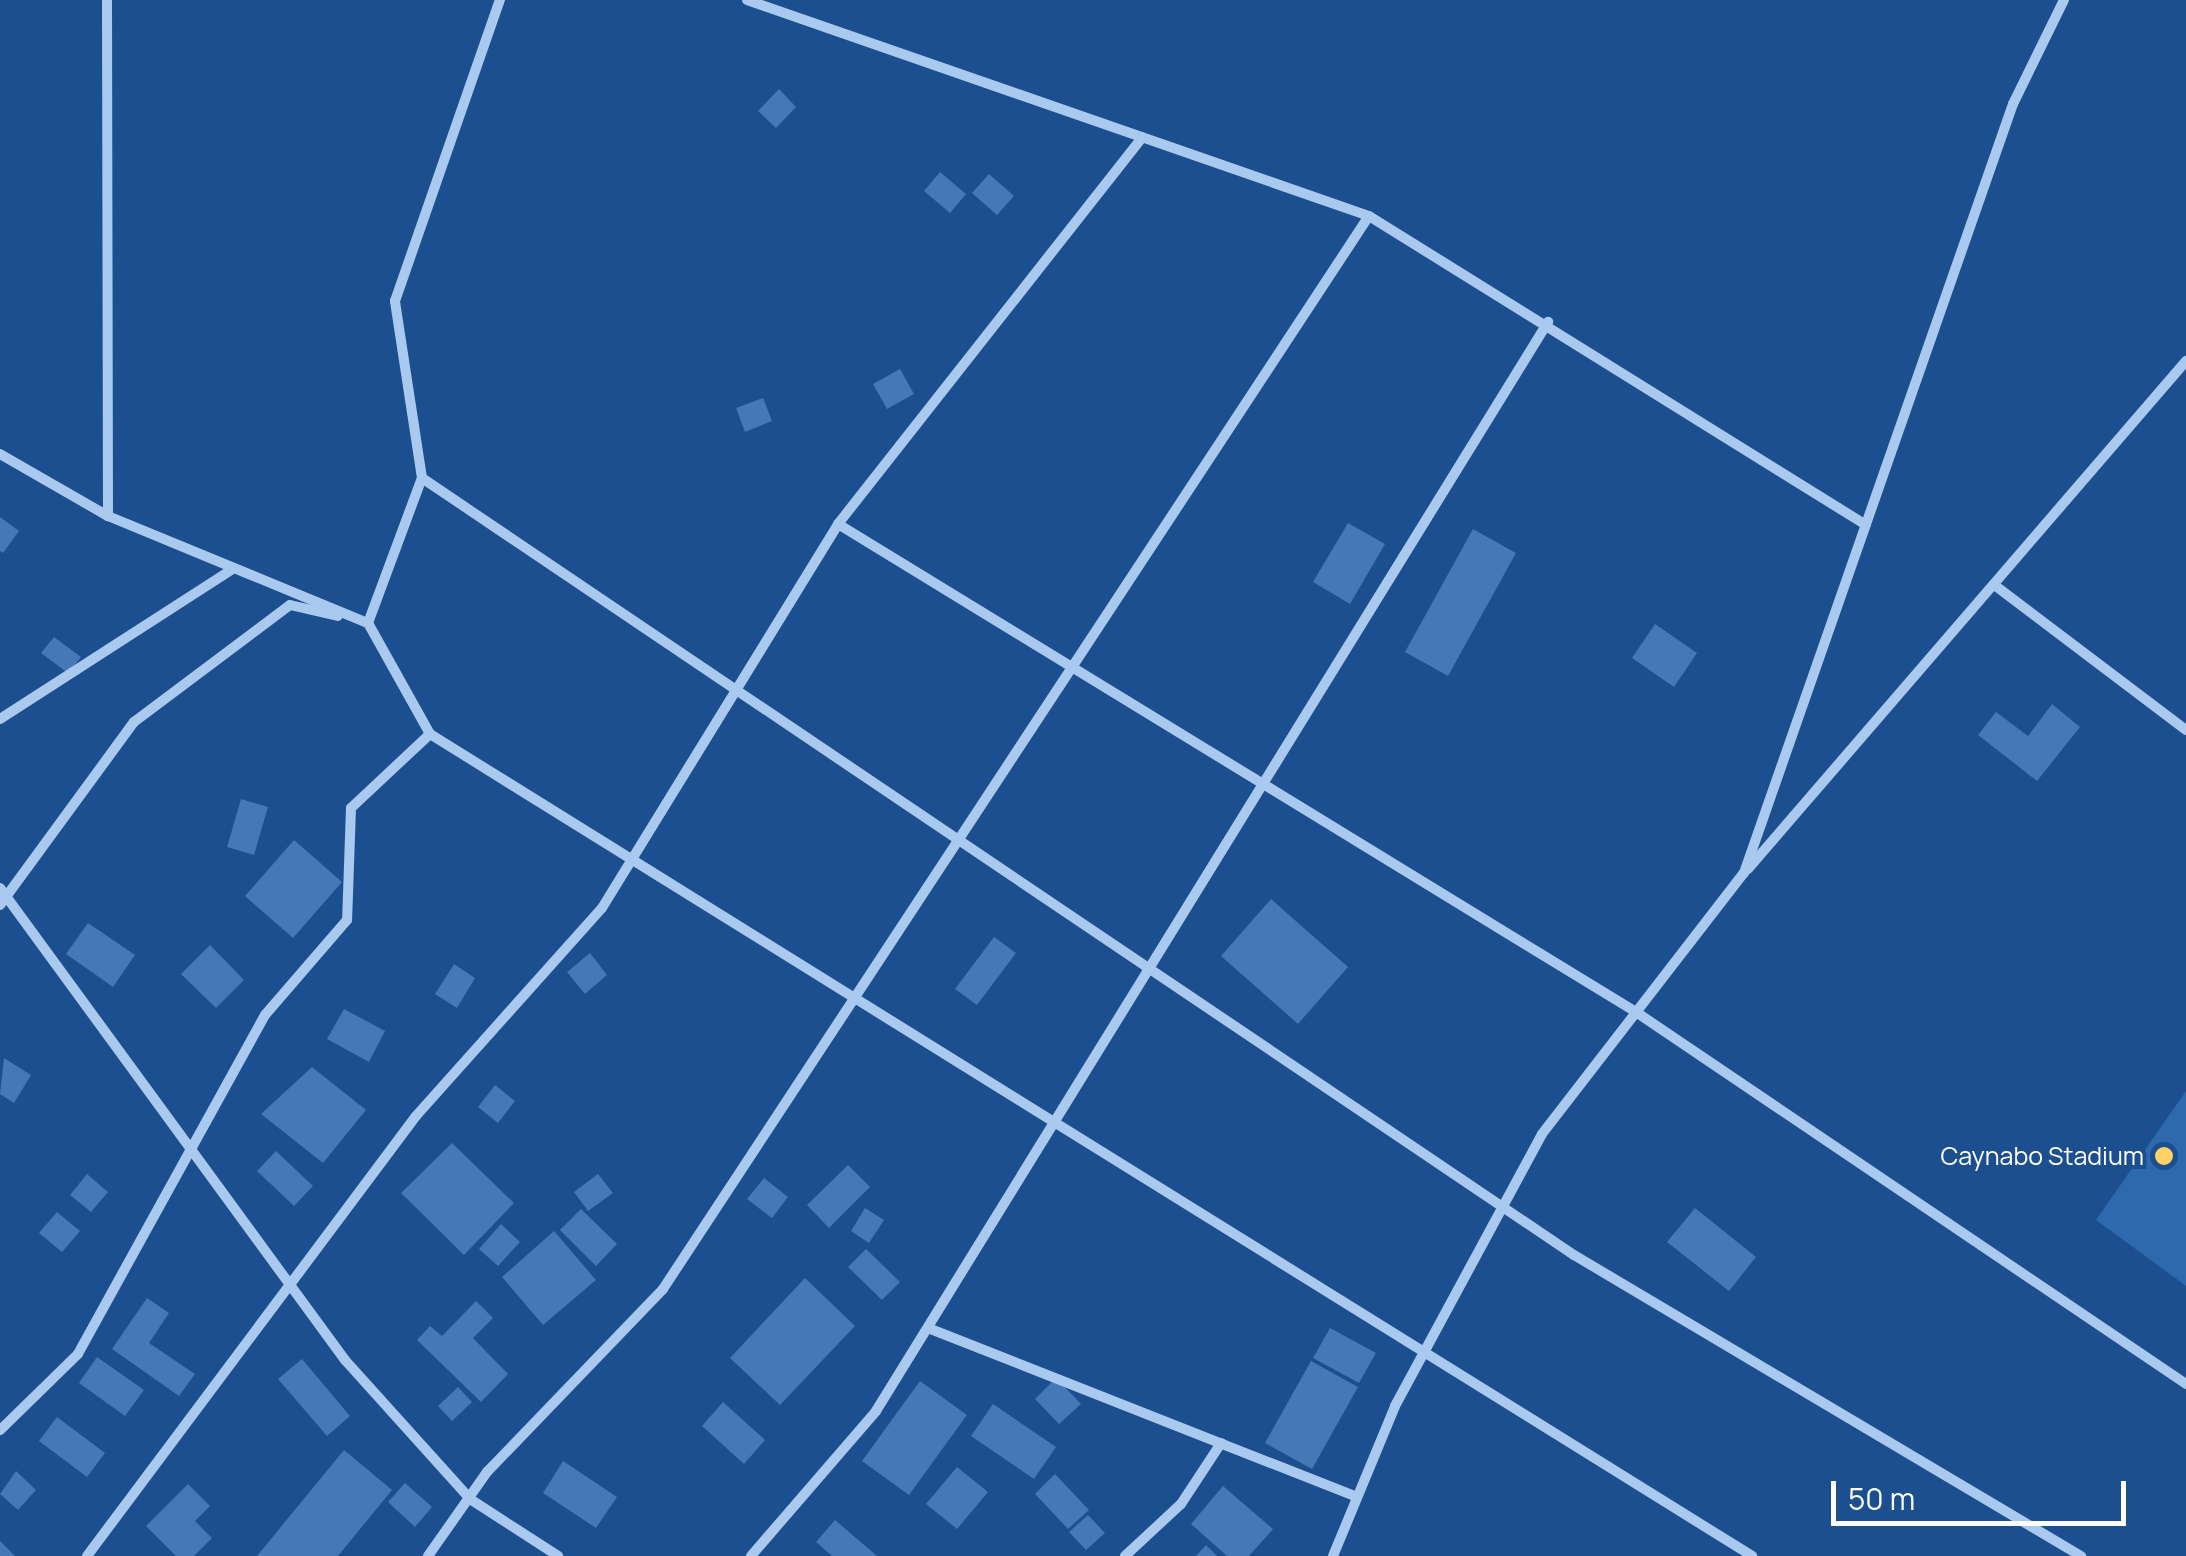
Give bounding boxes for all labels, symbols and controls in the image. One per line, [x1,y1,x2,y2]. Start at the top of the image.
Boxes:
place label: Caynabo Stadium [1940,1141,2144,1171]
marker: Caynabo Stadium [2153,1145,2175,1167]
scale bar [1836,1461,2131,1523]
text: 50 m [1848,1478,1915,1519]

